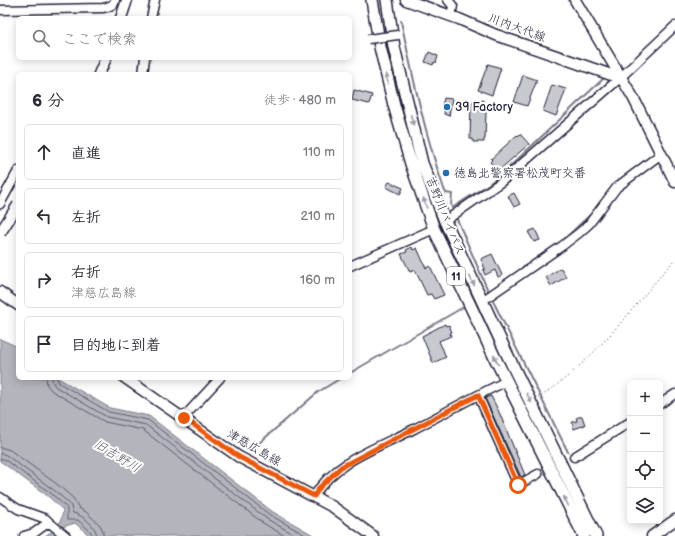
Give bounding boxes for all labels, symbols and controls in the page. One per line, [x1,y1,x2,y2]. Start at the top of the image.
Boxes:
street label: 川内大代線 [486,11,548,45]
search box [16,16,352,60]
icon: search [30,27,52,49]
text: ここで検索 [62,30,137,49]
one-way arrow [384,73,390,85]
text: 6 分 [32,91,64,111]
text: 徒歩 · 480 m [264,92,336,108]
place label: 39 Factory [455,100,514,115]
marker: 39 Factory [442,102,452,112]
one-way arrow [409,114,415,127]
icon: ahead [33,141,55,163]
text: 直進 [71,144,101,163]
text: 110 m [303,144,335,160]
place label: 徳島北警察署松茂町交番 [454,166,586,181]
marker: 徳島北警察署松茂町交番 [441,168,451,178]
street label: 吉野川バイパス [422,174,468,258]
one-way arrow [421,197,427,209]
icon: left [33,205,55,227]
text: 左折 [71,208,101,227]
text: 210 m [301,208,335,224]
text: 右折 [71,263,101,282]
road number: 11 [447,267,465,285]
icon: right [33,269,55,291]
text: 160 m [300,272,335,288]
one-way arrow [469,275,475,287]
text: 津慈広島線 [71,285,136,301]
icon: arrive [33,333,55,355]
text: 目的地に到着 [71,336,161,355]
one-way arrow [493,354,499,365]
map controls [627,380,663,524]
button: + [627,380,663,416]
one-way arrow [526,392,532,404]
route end [175,409,193,427]
button: − [627,416,663,452]
street label: 津慈広島線 [224,427,284,469]
water label: 旧吉野川 [91,436,143,476]
button: locate [627,452,663,488]
route start [509,476,527,494]
button: layers [627,488,663,524]
one-way arrow [563,495,569,507]

